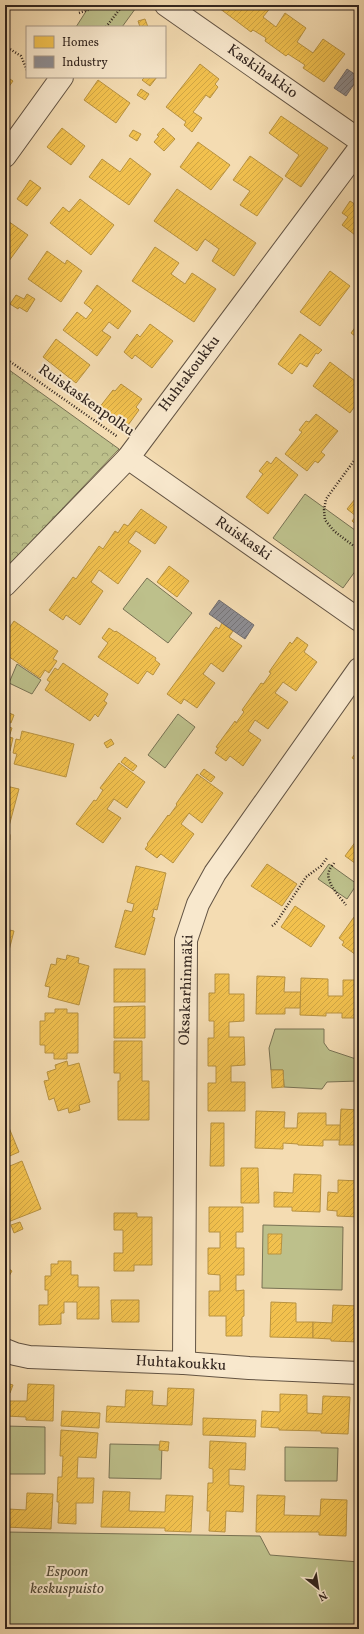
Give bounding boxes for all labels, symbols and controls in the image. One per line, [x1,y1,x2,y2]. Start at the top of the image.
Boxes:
legend [26,26,166,78]
text: Homes [62,35,99,51]
street label: Kaskihakkio [222,40,302,104]
text: Industry [62,55,108,71]
street label: Huhtakoukku [154,331,226,417]
street label: Ruiskaskenpolku [34,360,138,442]
street label: Ruiskaski [211,512,275,566]
street label: Oksakarhinmäki [175,934,199,1046]
street label: Huhtakoukku [135,1351,227,1377]
park label: Espoon keskuspuisto [30,1562,104,1600]
north arrow [298,1568,338,1608]
text: N [315,1587,329,1604]

